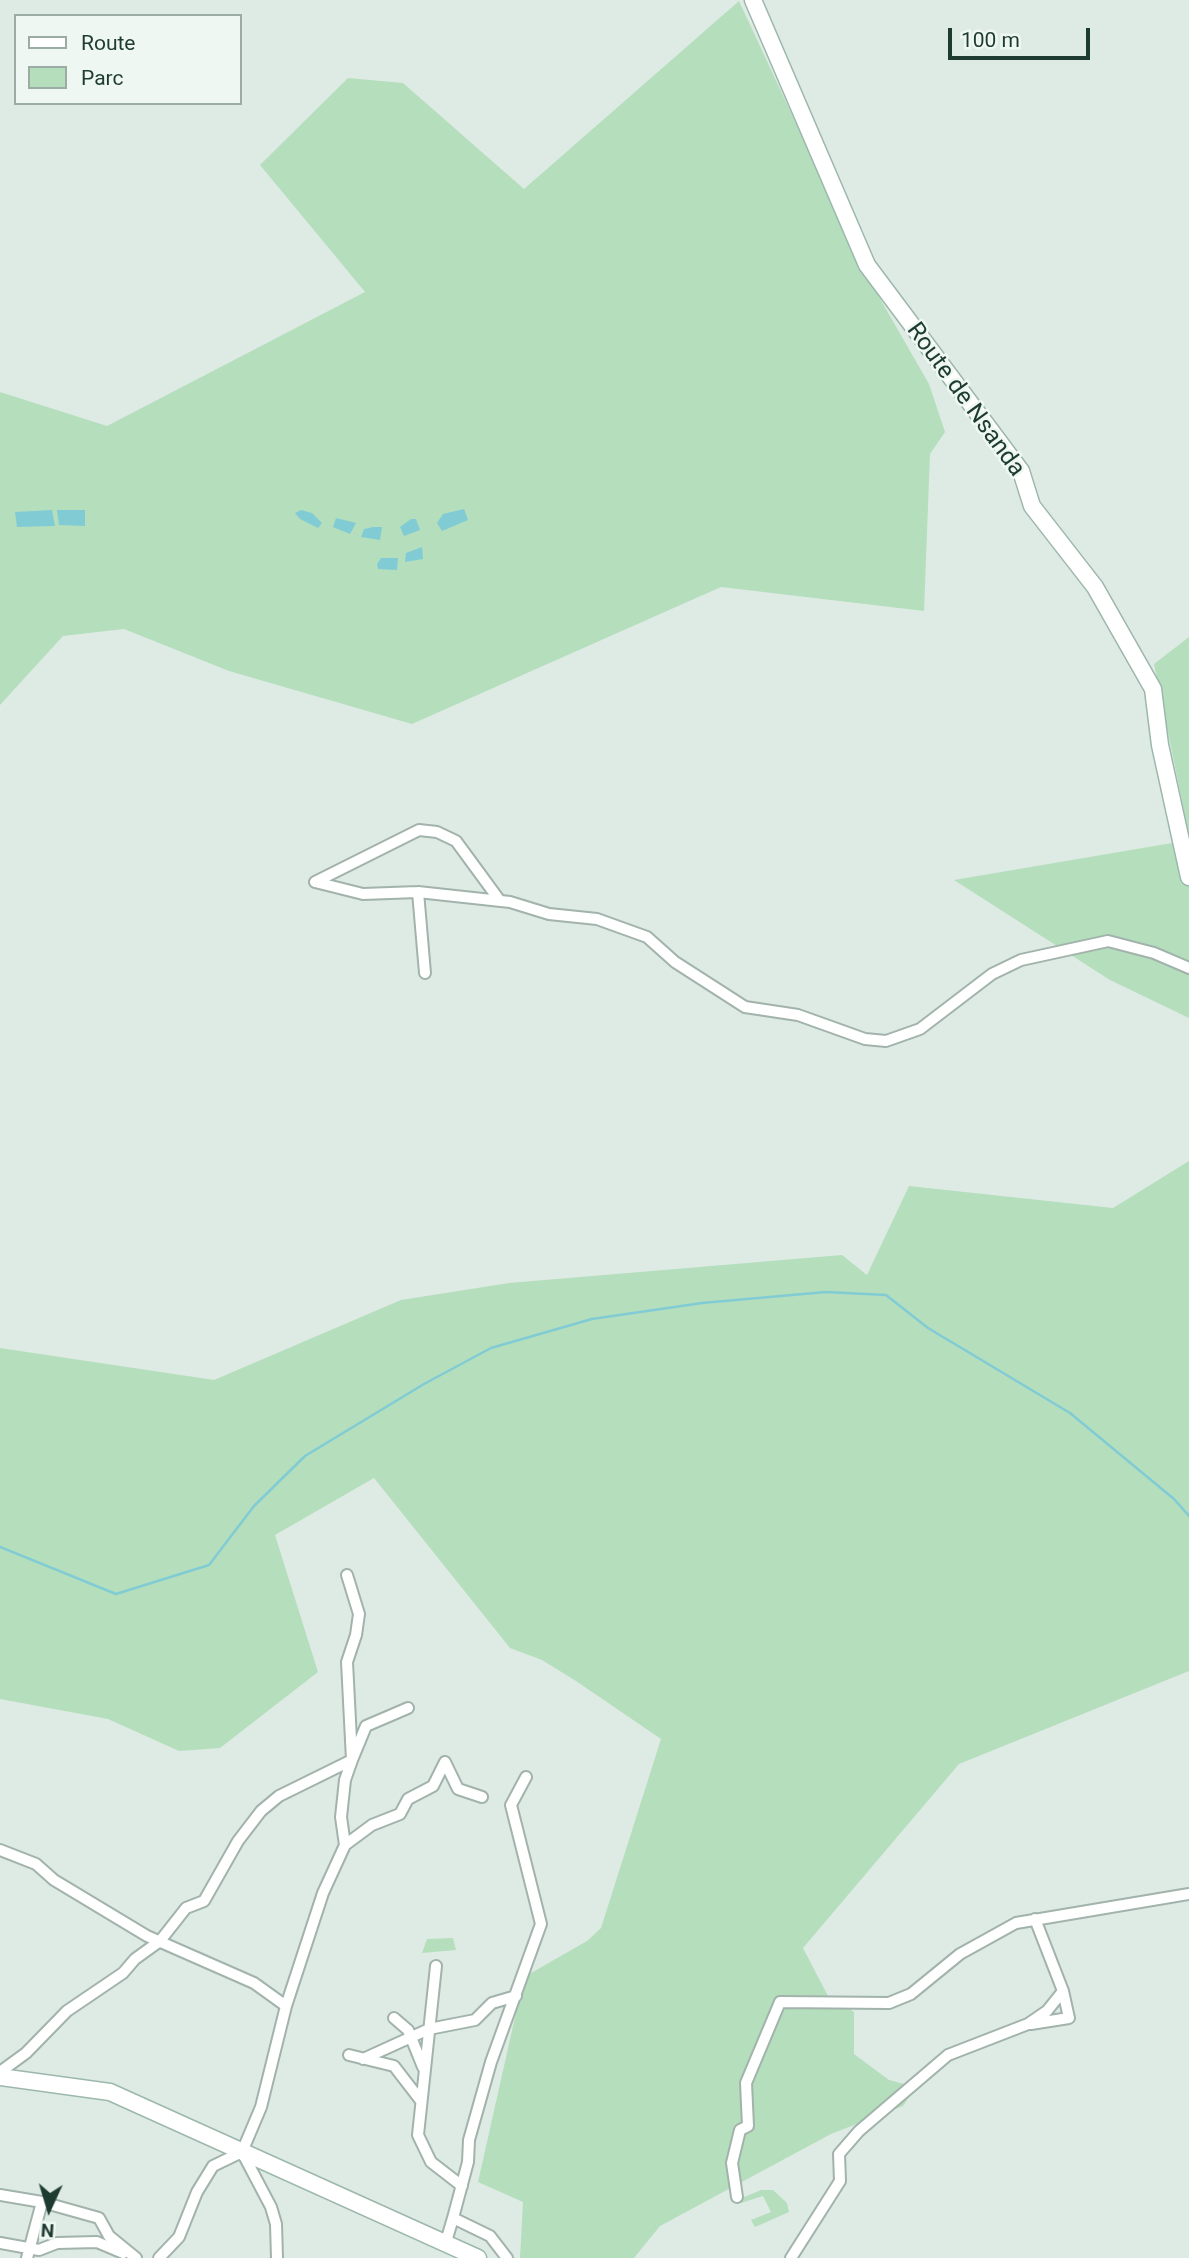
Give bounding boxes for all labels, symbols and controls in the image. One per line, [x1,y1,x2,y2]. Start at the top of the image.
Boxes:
legend [14,14,242,105]
scale bar [951,14,1093,58]
text: 100 m [961,28,1020,52]
text: Route [81,31,136,55]
text: Parc [81,66,123,90]
street label: Route de Nsanda [900,318,1030,482]
north arrow [14,2174,84,2244]
text: N [40,2219,55,2242]

